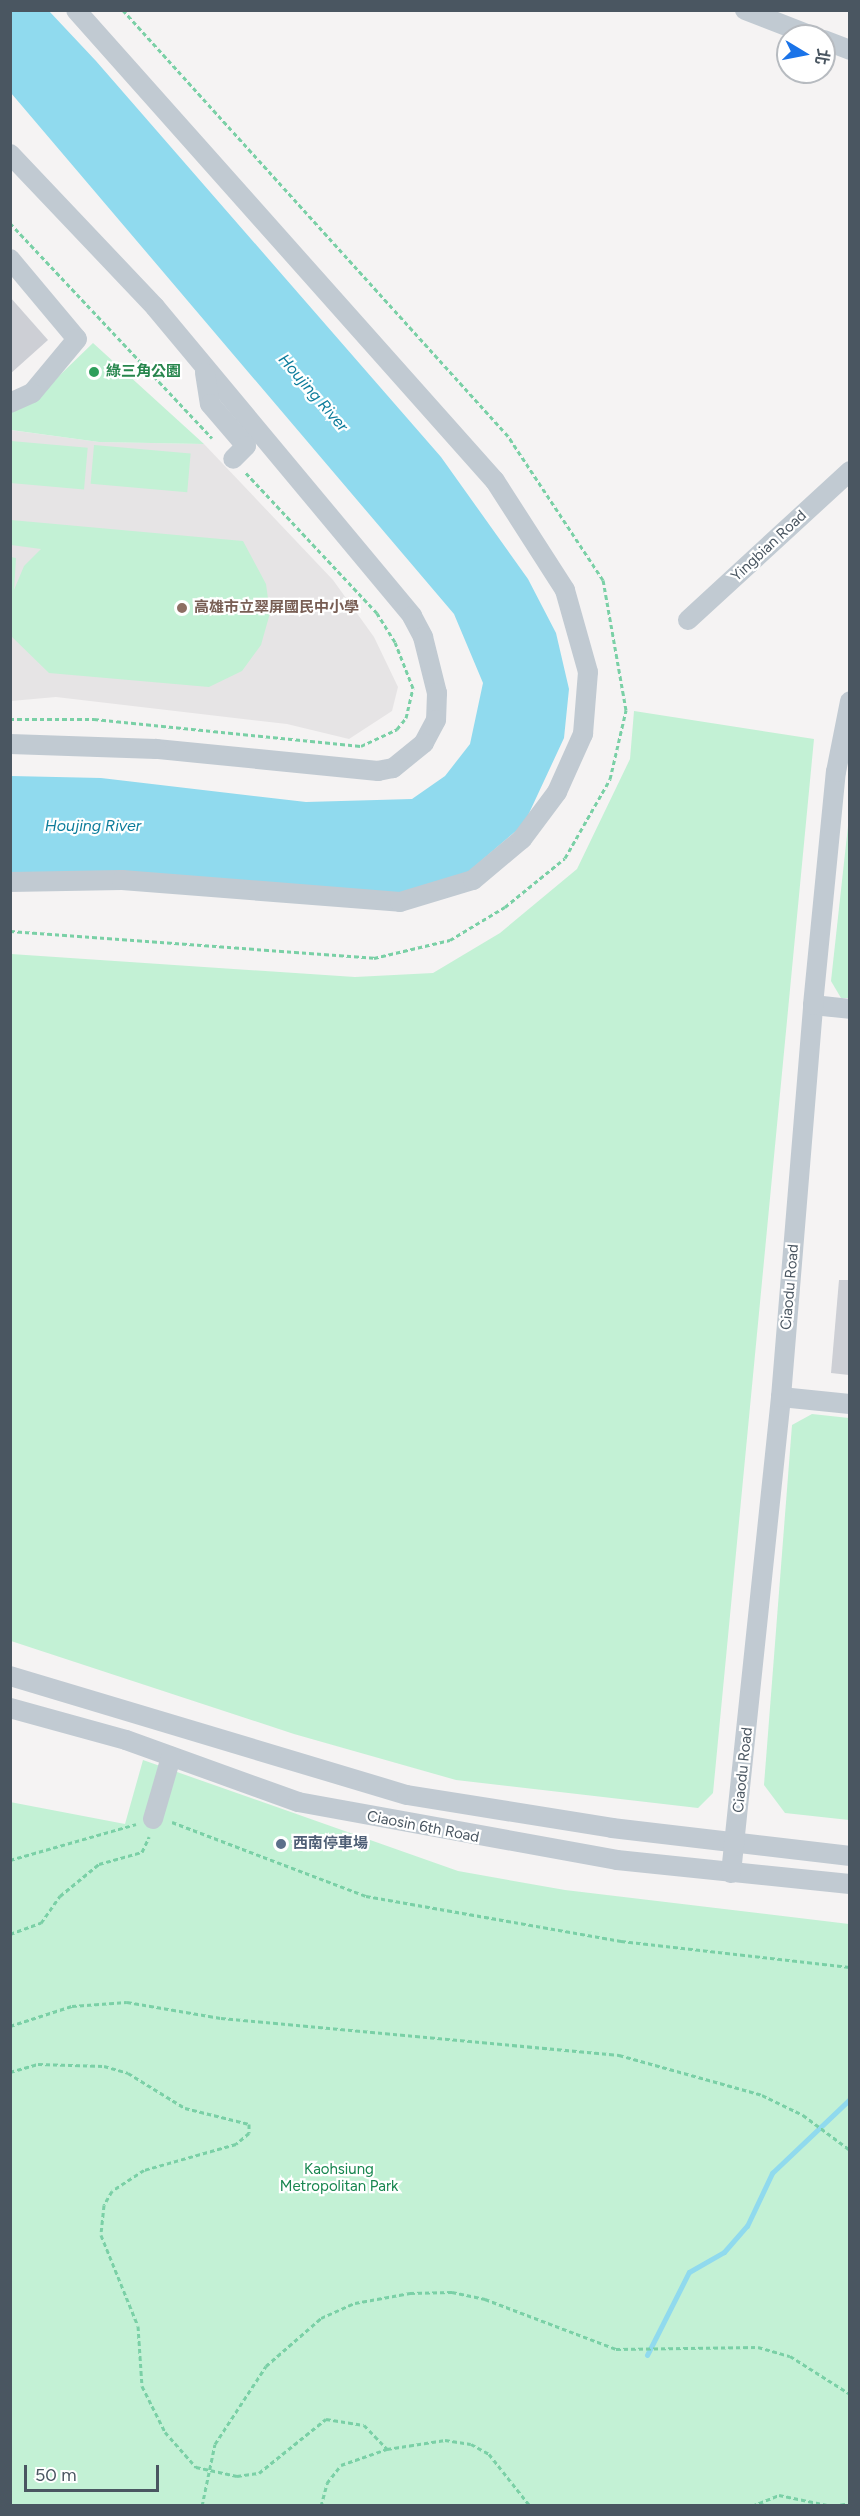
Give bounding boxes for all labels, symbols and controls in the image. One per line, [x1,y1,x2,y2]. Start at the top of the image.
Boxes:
north arrow [776,24,836,84]
text: 北 [812,47,833,66]
water label: Houjing River [274,350,352,436]
place label: 綠三角公園 [106,363,181,381]
marker: 綠三角公園 [87,365,101,379]
street label: Yingbian Road [728,507,810,585]
place label: 高雄市立翠屏國民中小學 [194,599,359,617]
marker: 高雄市立翠屏國民中小學 [175,601,189,615]
water label: Houjing River [45,816,141,836]
street label: Ciaodu Road [777,1243,803,1331]
street label: Ciaodu Road [730,1726,756,1814]
street label: Ciaosin 6th Road [365,1807,481,1847]
place label: 西南停車場 [293,1835,368,1853]
marker: 西南停車場 [274,1837,288,1851]
park label: Kaohsiung Metropolitan Park [280,2160,398,2195]
scale bar [27,2453,162,2491]
text: 50 m [35,2464,77,2486]

